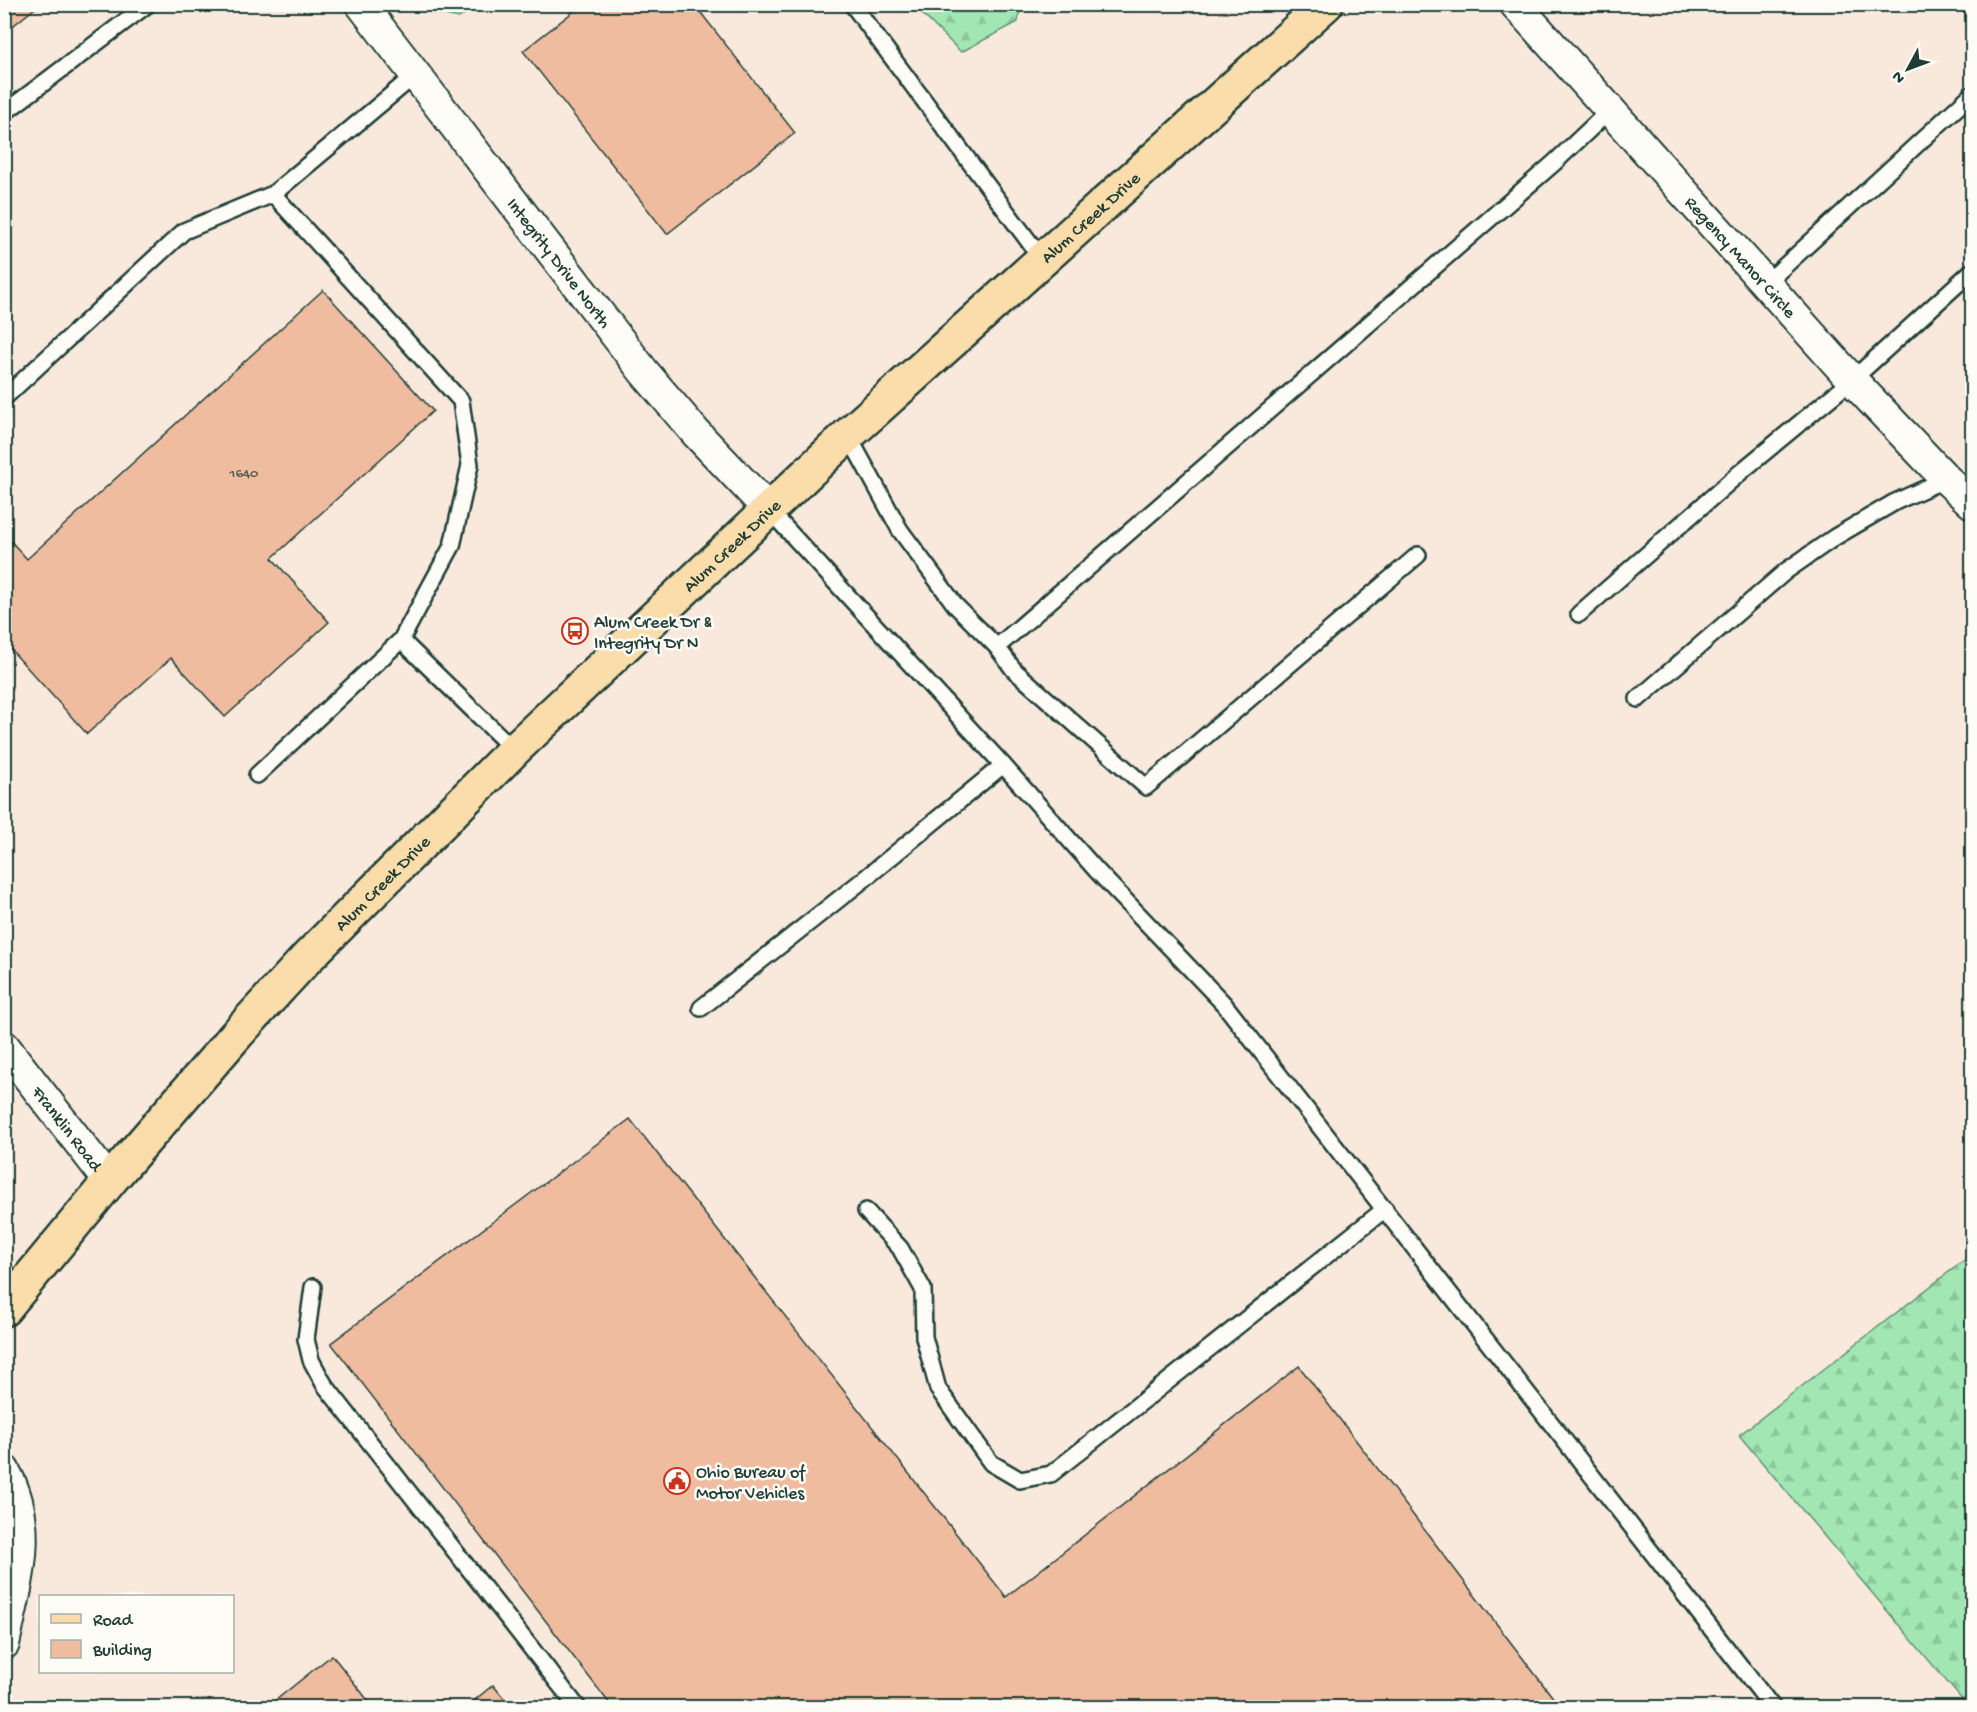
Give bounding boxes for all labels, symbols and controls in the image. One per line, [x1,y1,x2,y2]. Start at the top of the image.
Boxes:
north arrow [1878,39,1938,99]
text: N [1888,66,1910,87]
street label: Alum Creek Drive [1038,168,1146,269]
street label: Regency Manor Circle [1679,193,1800,324]
street label: Integrity Drive North [501,195,615,333]
house number: 1640 [228,465,259,483]
street label: Alum Creek Drive [680,495,787,598]
place label: Alum Creek Dr & Integrity Dr N [594,613,712,655]
bus stop icon: Alum Creek Dr & Integrity Dr N [560,616,590,646]
street label: Alum Creek Drive [332,832,436,937]
street label: Franklin Road [26,1082,106,1178]
place label: Ohio Bureau of Motor Vehicles [696,1463,806,1505]
public building icon: Ohio Bureau of Motor Vehicles [662,1466,692,1496]
legend [39,1595,234,1673]
text: Road [93,1611,134,1632]
text: Building [92,1641,152,1662]

